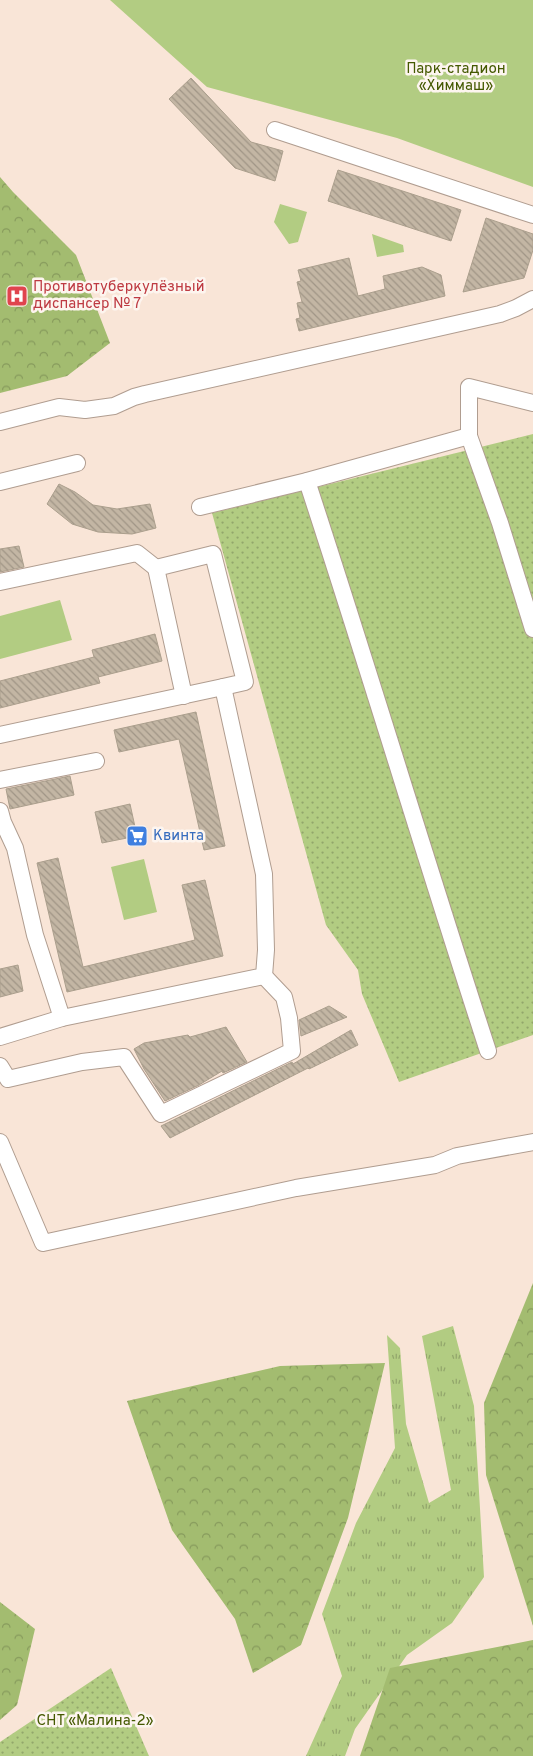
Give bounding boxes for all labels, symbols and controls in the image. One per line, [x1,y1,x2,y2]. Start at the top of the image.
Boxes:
park label: Парк-стадион «Химмаш» [406,60,506,96]
place label: Противотуберкулёзный диспансер № 7 [33,278,205,314]
hospital icon: Противотуберкулёзный диспансер № 7 [5,284,29,308]
supermarket icon: Квинта [125,824,149,848]
place label: Квинта [153,827,204,846]
park label: СНТ «Малина-2» [36,1712,154,1731]

